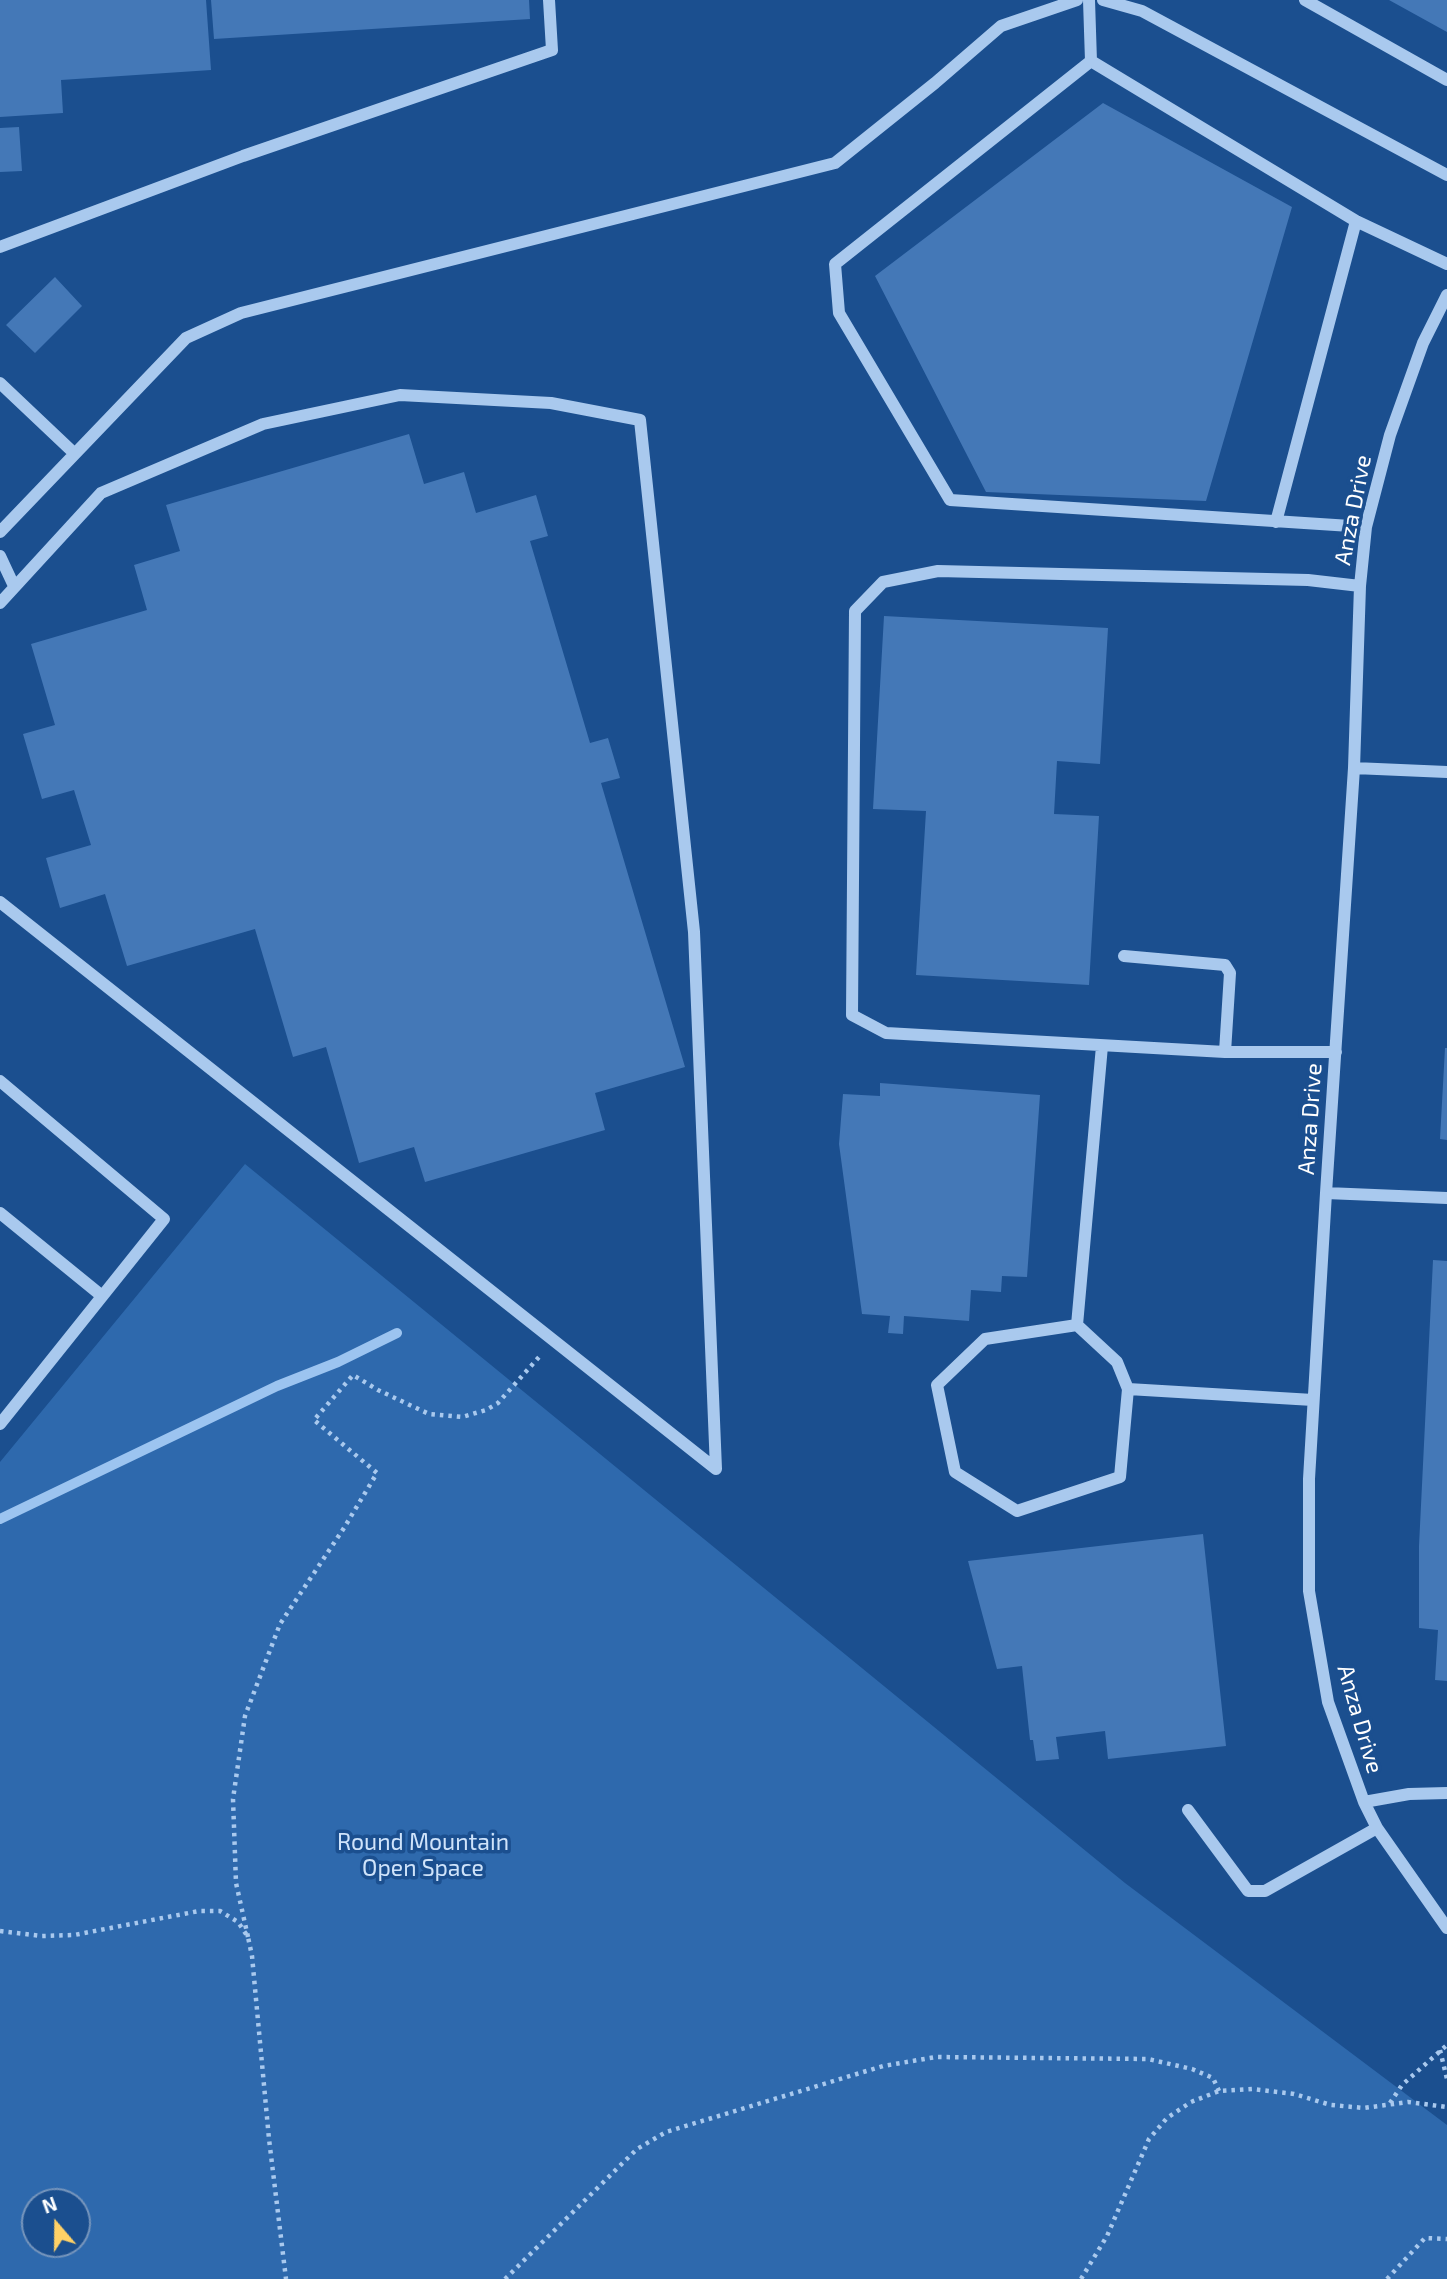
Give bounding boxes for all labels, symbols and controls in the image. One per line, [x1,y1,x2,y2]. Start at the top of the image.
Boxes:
street label: Anza Drive [1329,453,1377,567]
street label: Anza Drive [1292,1062,1328,1176]
street label: Anza Drive [1331,1661,1389,1777]
park label: Round Mountain Open Space [337,1828,509,1882]
north arrow [21,2188,91,2258]
text: N [39,2192,60,2218]

